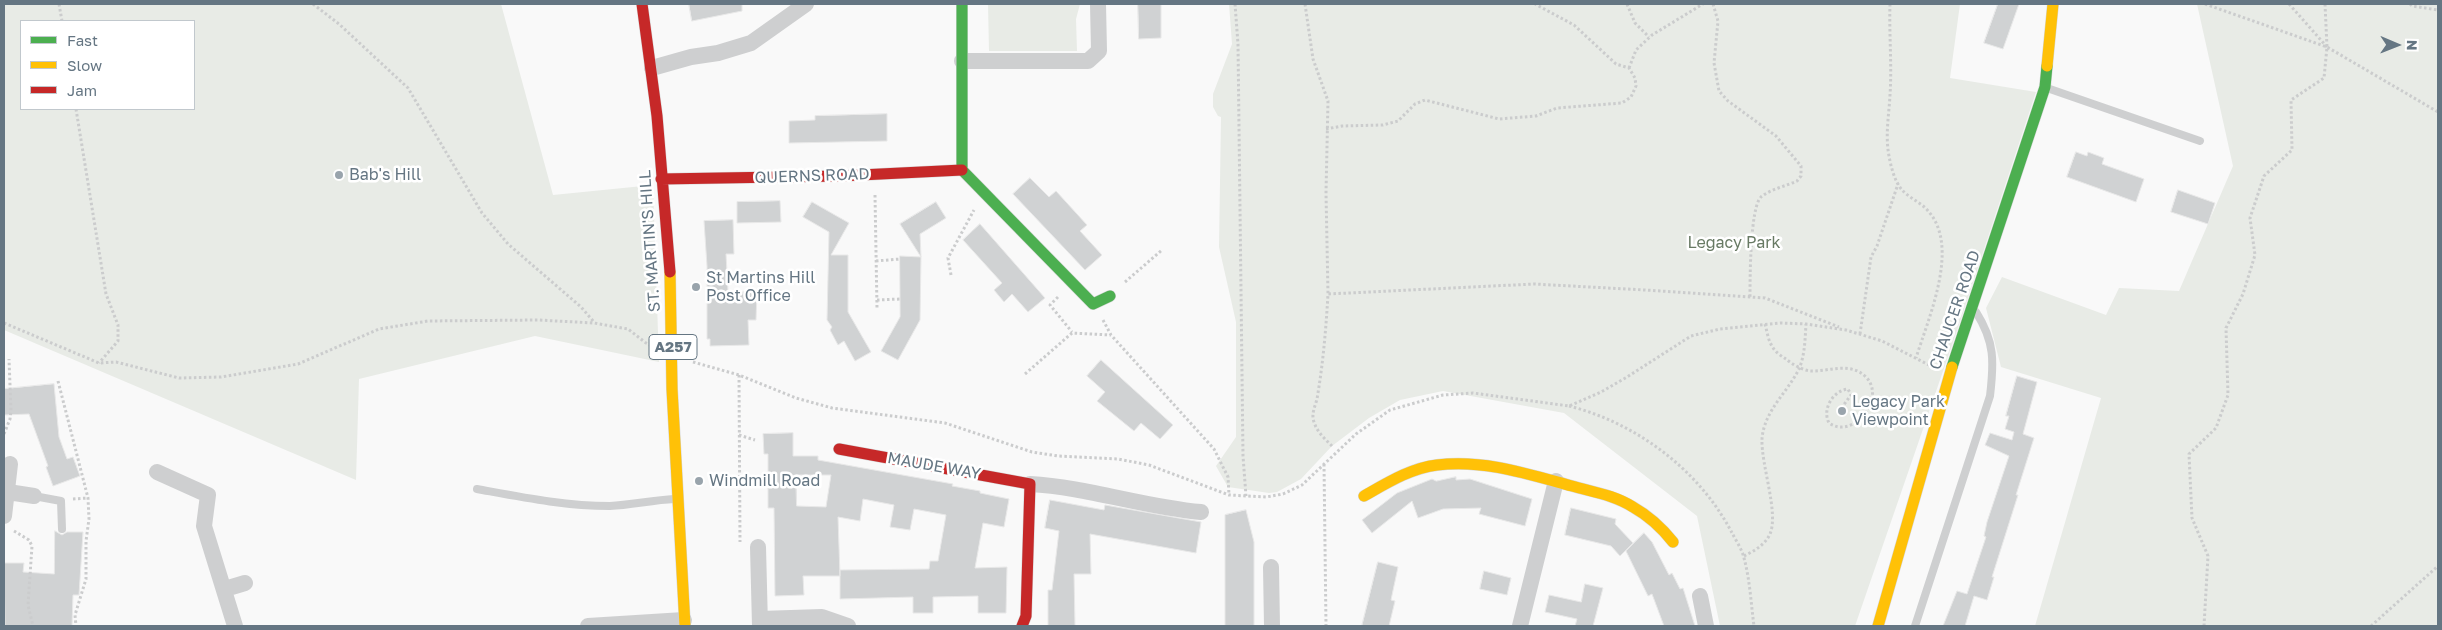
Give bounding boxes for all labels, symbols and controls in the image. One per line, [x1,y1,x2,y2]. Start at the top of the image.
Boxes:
legend [20,20,195,110]
north arrow [2372,20,2422,70]
text: Fast [67,31,98,49]
text: N [2404,40,2421,51]
text: Slow [67,56,102,74]
text: Jam [67,81,97,99]
street label: QUERNS ROAD [754,164,870,188]
place label: Bab's Hill [349,165,421,185]
marker: Bab's Hill [333,169,345,181]
street label: ST. MARTIN'S HILL [635,169,665,313]
park label: Legacy Park [1687,233,1781,253]
street label: CHAUCER ROAD [1926,248,1984,372]
place label: St Martins Hill Post Office [706,268,815,306]
marker: St Martins Hill Post Office [690,281,702,293]
road number: A257 [649,334,697,360]
place label: Legacy Park Viewpoint [1852,392,1945,430]
marker: Legacy Park Viewpoint [1836,405,1848,417]
street label: MAUDE WAY [886,448,982,484]
place label: Windmill Road [709,471,820,491]
marker: Windmill Road [693,475,705,487]

